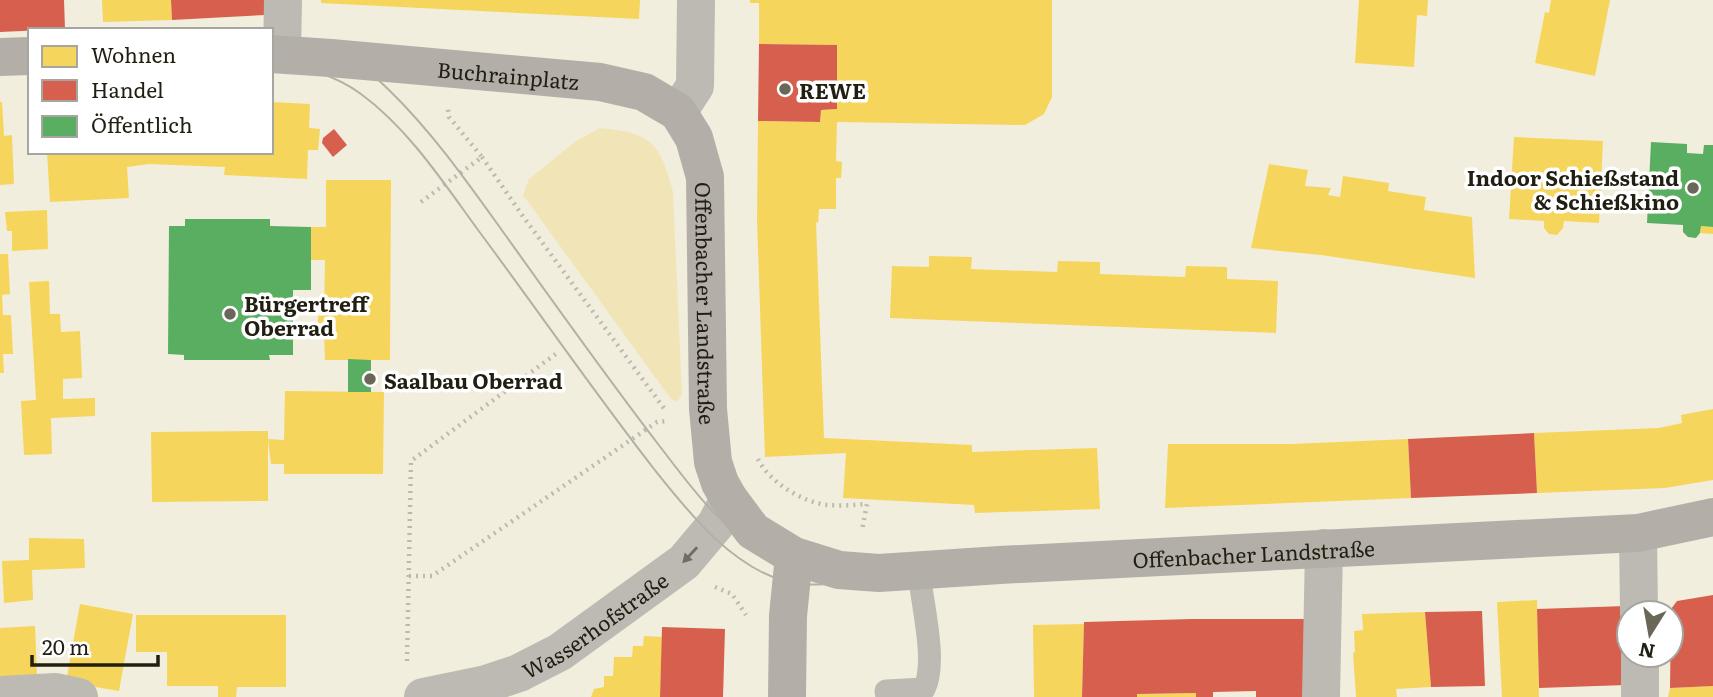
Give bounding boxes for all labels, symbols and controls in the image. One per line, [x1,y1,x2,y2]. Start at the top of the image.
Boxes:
legend [28,28,273,154]
text: Wohnen [91,38,176,69]
street label: Buchrainplatz [436,52,580,96]
text: Handel [91,73,164,104]
place label: REWE [799,74,866,105]
marker: REWE [777,81,793,97]
text: Öffentlich [91,108,193,139]
place label: Indoor Schießstand & Schießkino [1467,161,1679,216]
marker: Indoor Schießstand & Schießkino [1685,180,1701,196]
street label: Offenbacher Landstraße [690,182,725,426]
place label: Bürgertreff Oberrad [244,287,370,342]
marker: Bürgertreff Oberrad [222,306,238,322]
place label: Saalbau Oberrad [384,364,563,395]
marker: Saalbau Oberrad [362,371,378,387]
street label: Offenbacher Landstraße [1132,531,1376,574]
one-way arrow [683,546,699,563]
street label: Wasserhofstraße [516,564,674,685]
north arrow [1615,599,1685,669]
scale bar [32,624,158,668]
text: 20 m [42,630,89,661]
text: N [1636,636,1657,667]

